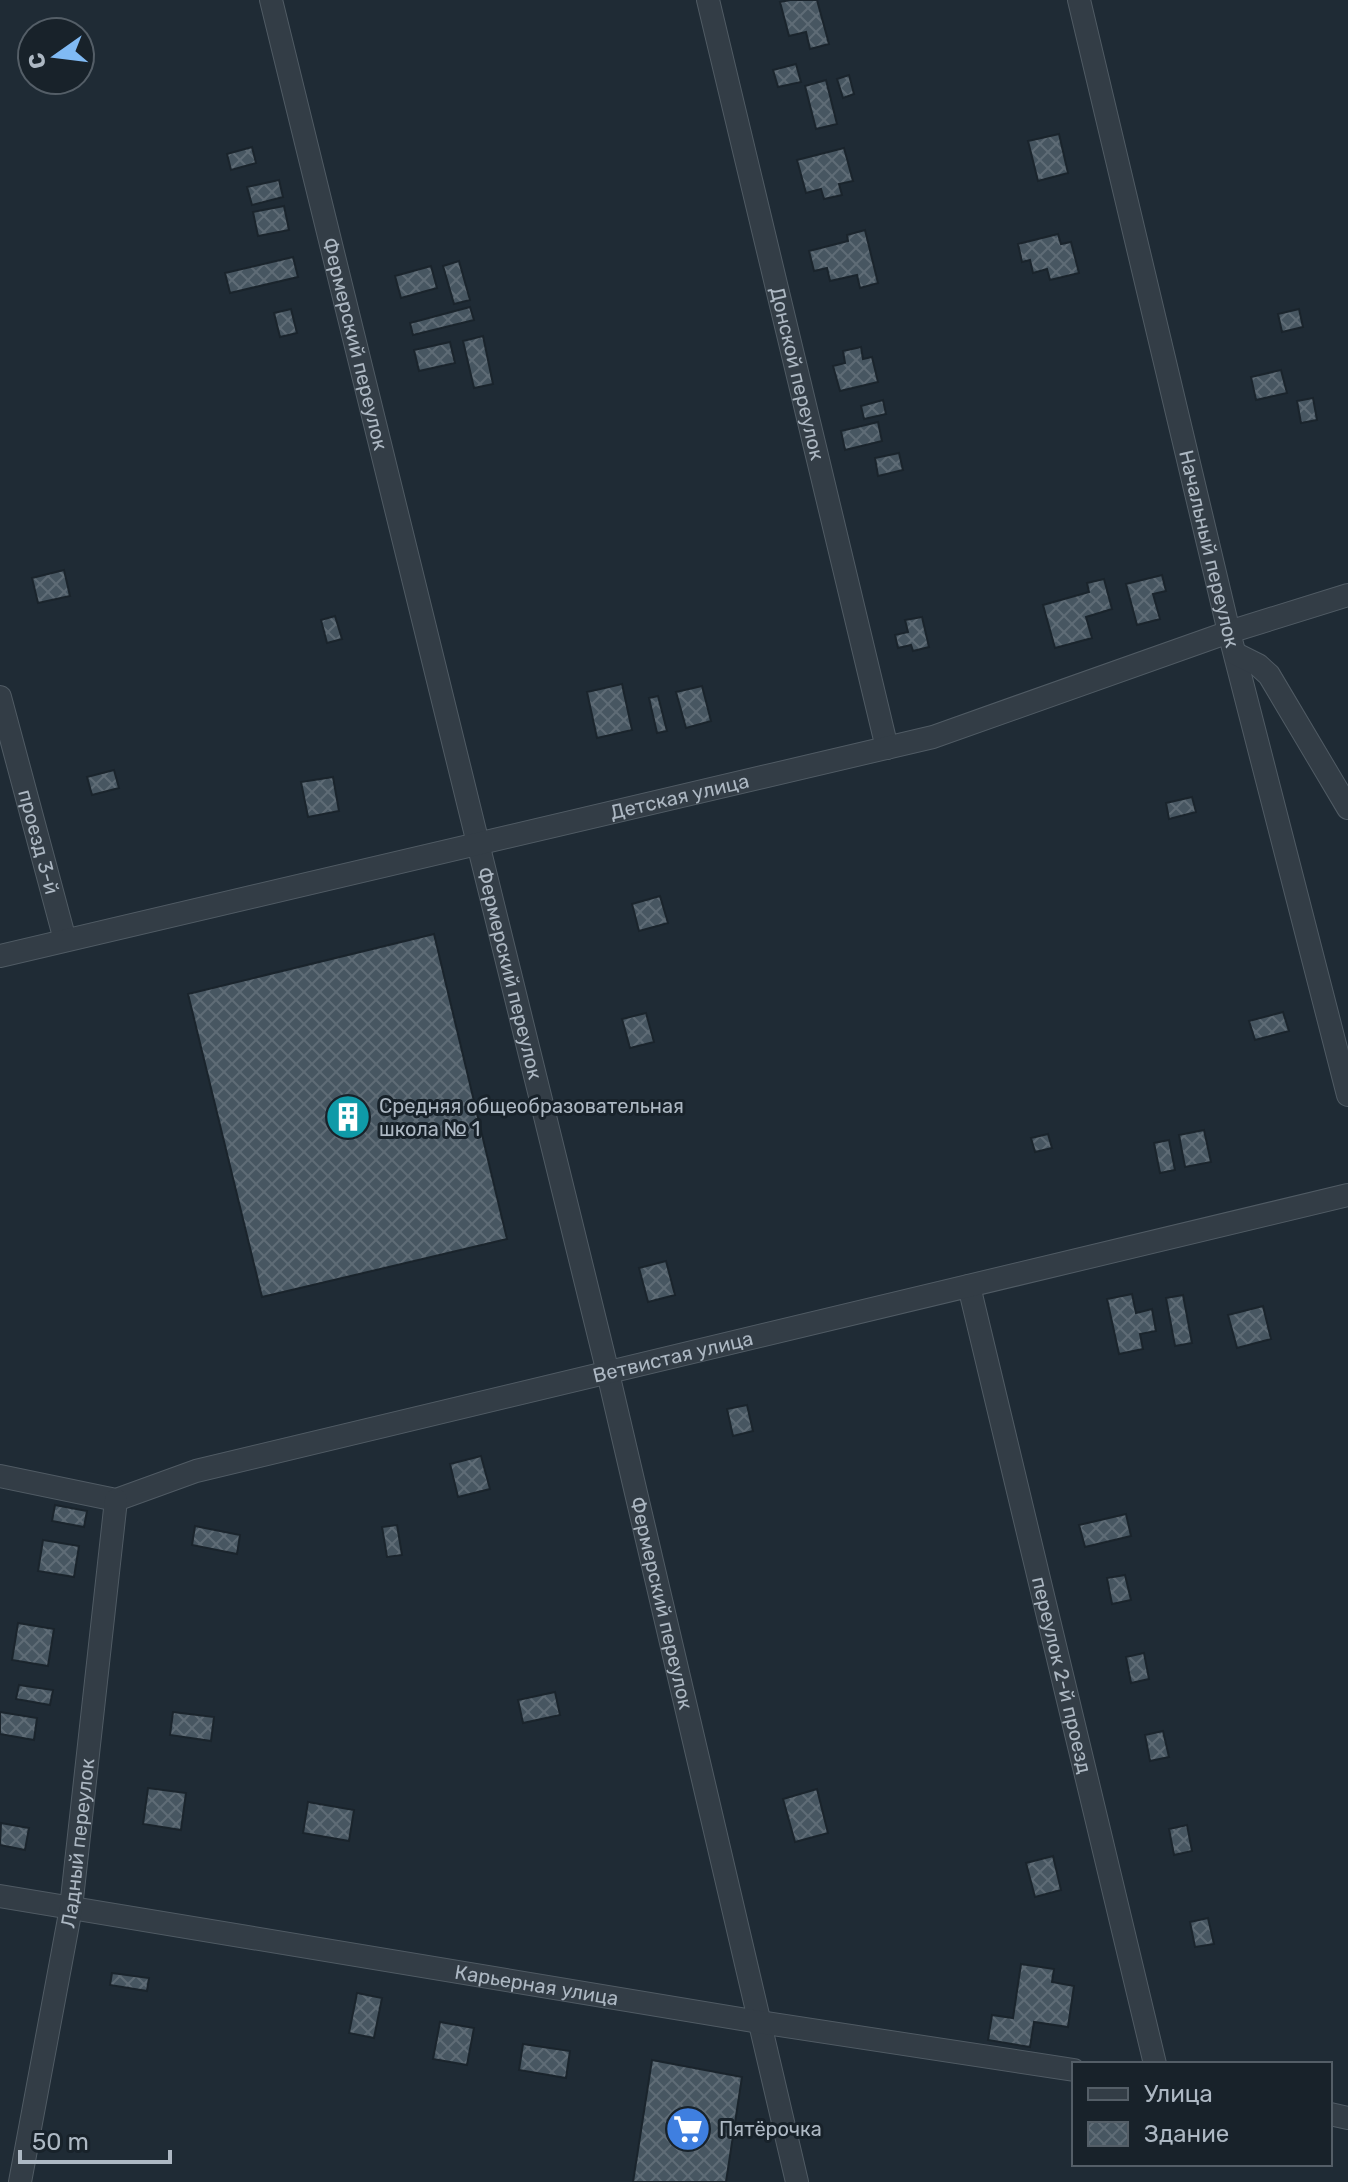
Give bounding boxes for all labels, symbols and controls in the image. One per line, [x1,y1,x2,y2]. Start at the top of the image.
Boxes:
north arrow [16,16,96,96]
text: С [22,50,52,71]
street label: Фермерский переулок [318,235,393,453]
street label: Донской переулок [765,284,830,463]
street label: Начальный переулок [1174,448,1245,650]
street label: Детская улица [608,769,751,824]
street label: проезд 3-й [13,787,64,897]
street label: Фермерский переулок [472,864,548,1082]
building icon: Средняя общеобразовательная школа № 1 [324,1093,372,1141]
place label: Средняя общеобразовательная школа № 1 [379,1094,684,1141]
street label: Ветвистая улица [590,1326,755,1388]
street label: Фермерский переулок [625,1494,698,1712]
street label: переулок 2-й проезд [1027,1574,1097,1776]
street label: Ладный переулок [56,1757,99,1930]
street label: Карьерная улица [453,1960,620,2010]
legend [1072,2062,1332,2166]
text: Улица [1144,2080,1213,2108]
supermarket icon: Пятёрочка [664,2105,712,2153]
scale bar [20,2114,170,2164]
place label: Пятёрочка [719,2117,822,2141]
text: Здание [1144,2120,1229,2148]
text: 50 m [32,2128,89,2156]

